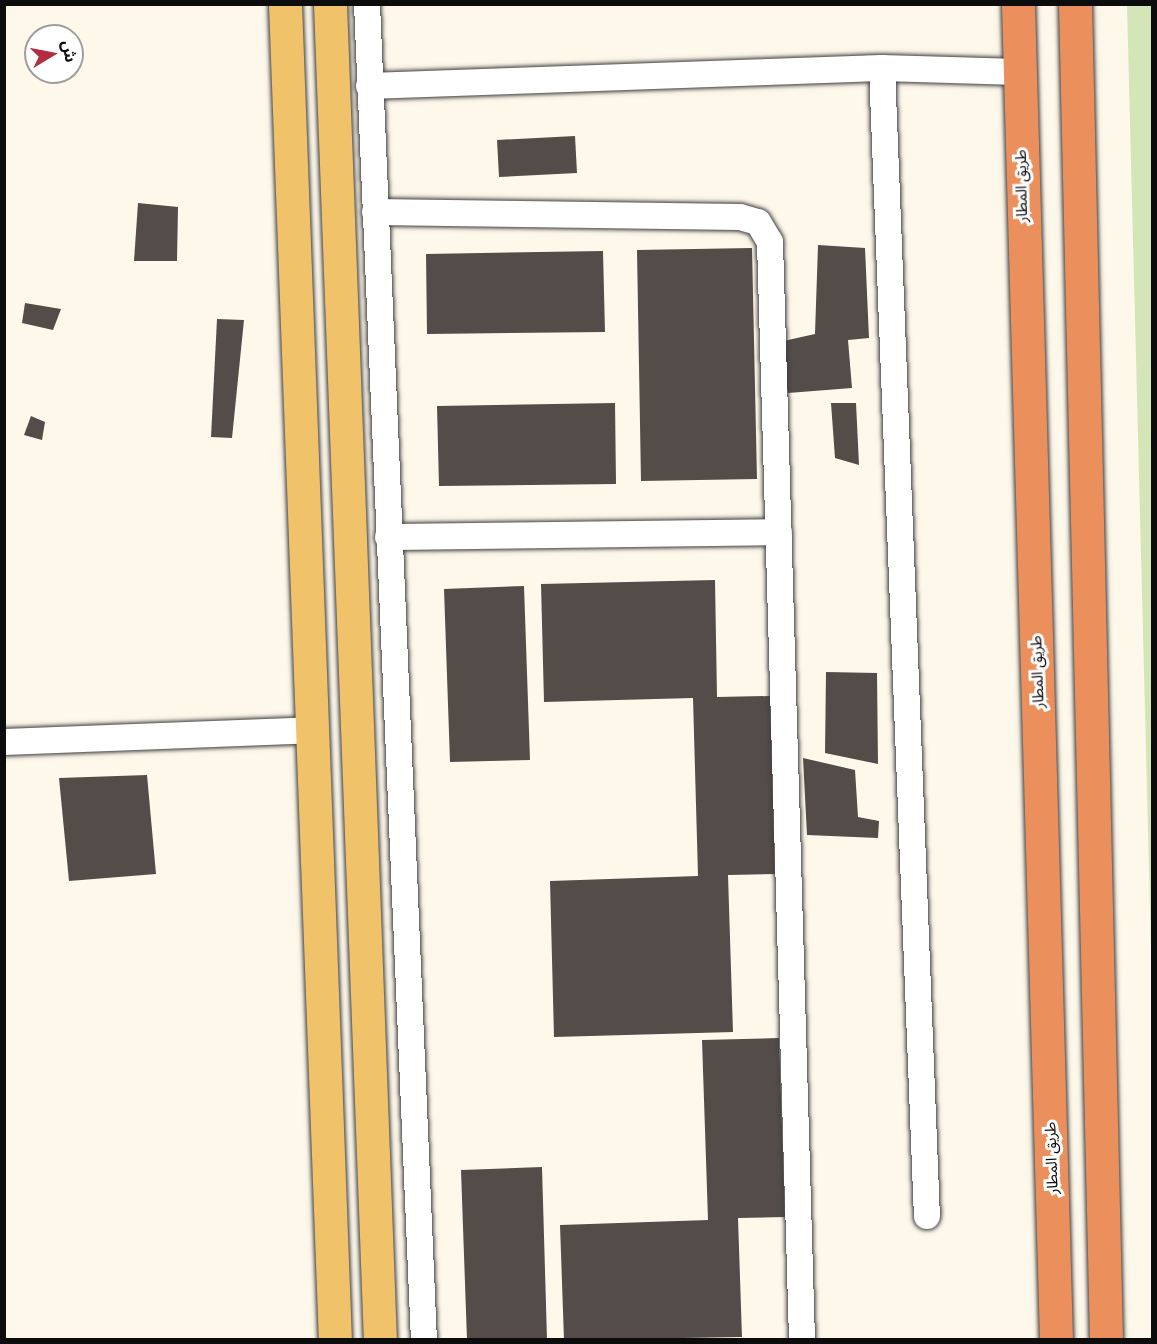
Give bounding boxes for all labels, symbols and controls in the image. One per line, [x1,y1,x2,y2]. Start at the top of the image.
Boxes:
north arrow [24,24,84,84]
text: ش [57,39,82,64]
street label: طريق المطار [1011,150,1031,222]
street label: طريق المطار [1027,635,1047,709]
street label: طريق المطار [1041,1121,1061,1195]

